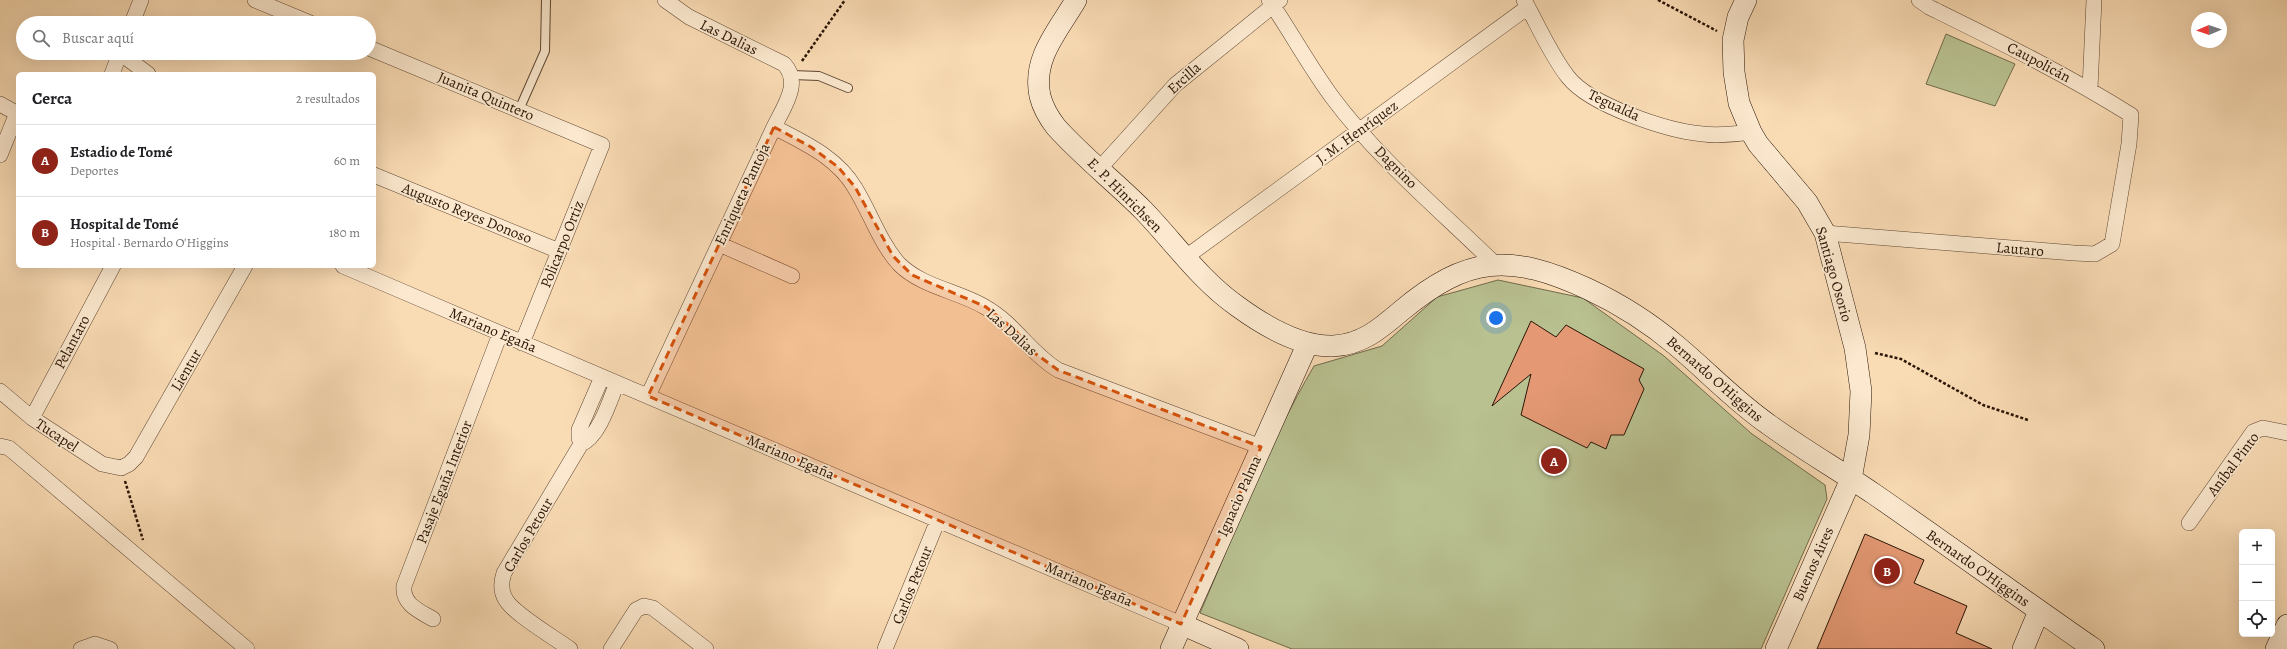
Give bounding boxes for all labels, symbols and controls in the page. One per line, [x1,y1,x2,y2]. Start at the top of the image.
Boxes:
north arrow [2191,12,2227,48]
street label: Las Dalias [697,14,761,60]
search box [16,16,376,60]
icon: search [30,27,52,49]
text: Buscar aquí [62,28,134,48]
street label: Caupolicán [2004,37,2074,87]
street label: Ercilla [1163,58,1205,98]
street label: Juanita Quintero [435,67,537,125]
street label: Tegualda [1585,84,1643,126]
text: Cerca [32,87,72,110]
text: 2 resultados [296,90,360,107]
street label: J. M. Henríquez [1312,95,1402,168]
street label: Enriqueta Pantoja [710,140,774,248]
street label: Dagnino [1370,141,1422,193]
text: Estadio de Tomé [70,142,173,162]
text: A [41,152,49,169]
text: 60 m [334,152,360,169]
street label: E. P. Hinrichsen [1083,153,1167,237]
text: Deportes [70,162,119,179]
street label: Augusto Reyes Donoso [398,177,535,248]
street label: Policarpo Ortiz [535,197,589,291]
text: Hospital de Tomé [70,214,179,234]
text: B [41,224,49,241]
text: 180 m [329,224,360,241]
street label: Santiago Osorio [1811,224,1857,324]
text: Hospital · Bernardo O'Higgins [70,234,229,251]
street label: Lautaro [1995,237,2045,261]
street label: Mariano Egaña [446,303,540,357]
street label: Las Dalias [982,304,1042,360]
your location [1486,308,1506,328]
street label: Pelantaro [50,312,94,372]
street label: Bernardo O'Higgins [1662,331,1768,427]
street label: Lientur [166,345,206,395]
street label: Tucapel [32,414,83,456]
street label: Pasaje Egaña Interior [411,417,477,547]
street label: Aníbal Pinto [2202,428,2264,501]
street label: Mariano Egaña [744,430,838,484]
pin: A [1541,446,1567,476]
street label: Ignacio Palma [1212,452,1266,540]
street label: Carlos Petour [499,494,557,576]
street label: Buenos Aires [1788,524,1838,604]
street label: Bernardo O'Higgins [1922,525,2034,611]
map controls [2239,529,2275,637]
button: + [2239,529,2275,565]
street label: Carlos Petour [887,543,937,627]
pin: B [1874,556,1900,586]
street label: Mariano Egaña [1042,557,1136,611]
button: − [2239,565,2275,601]
button: locate [2239,601,2275,637]

